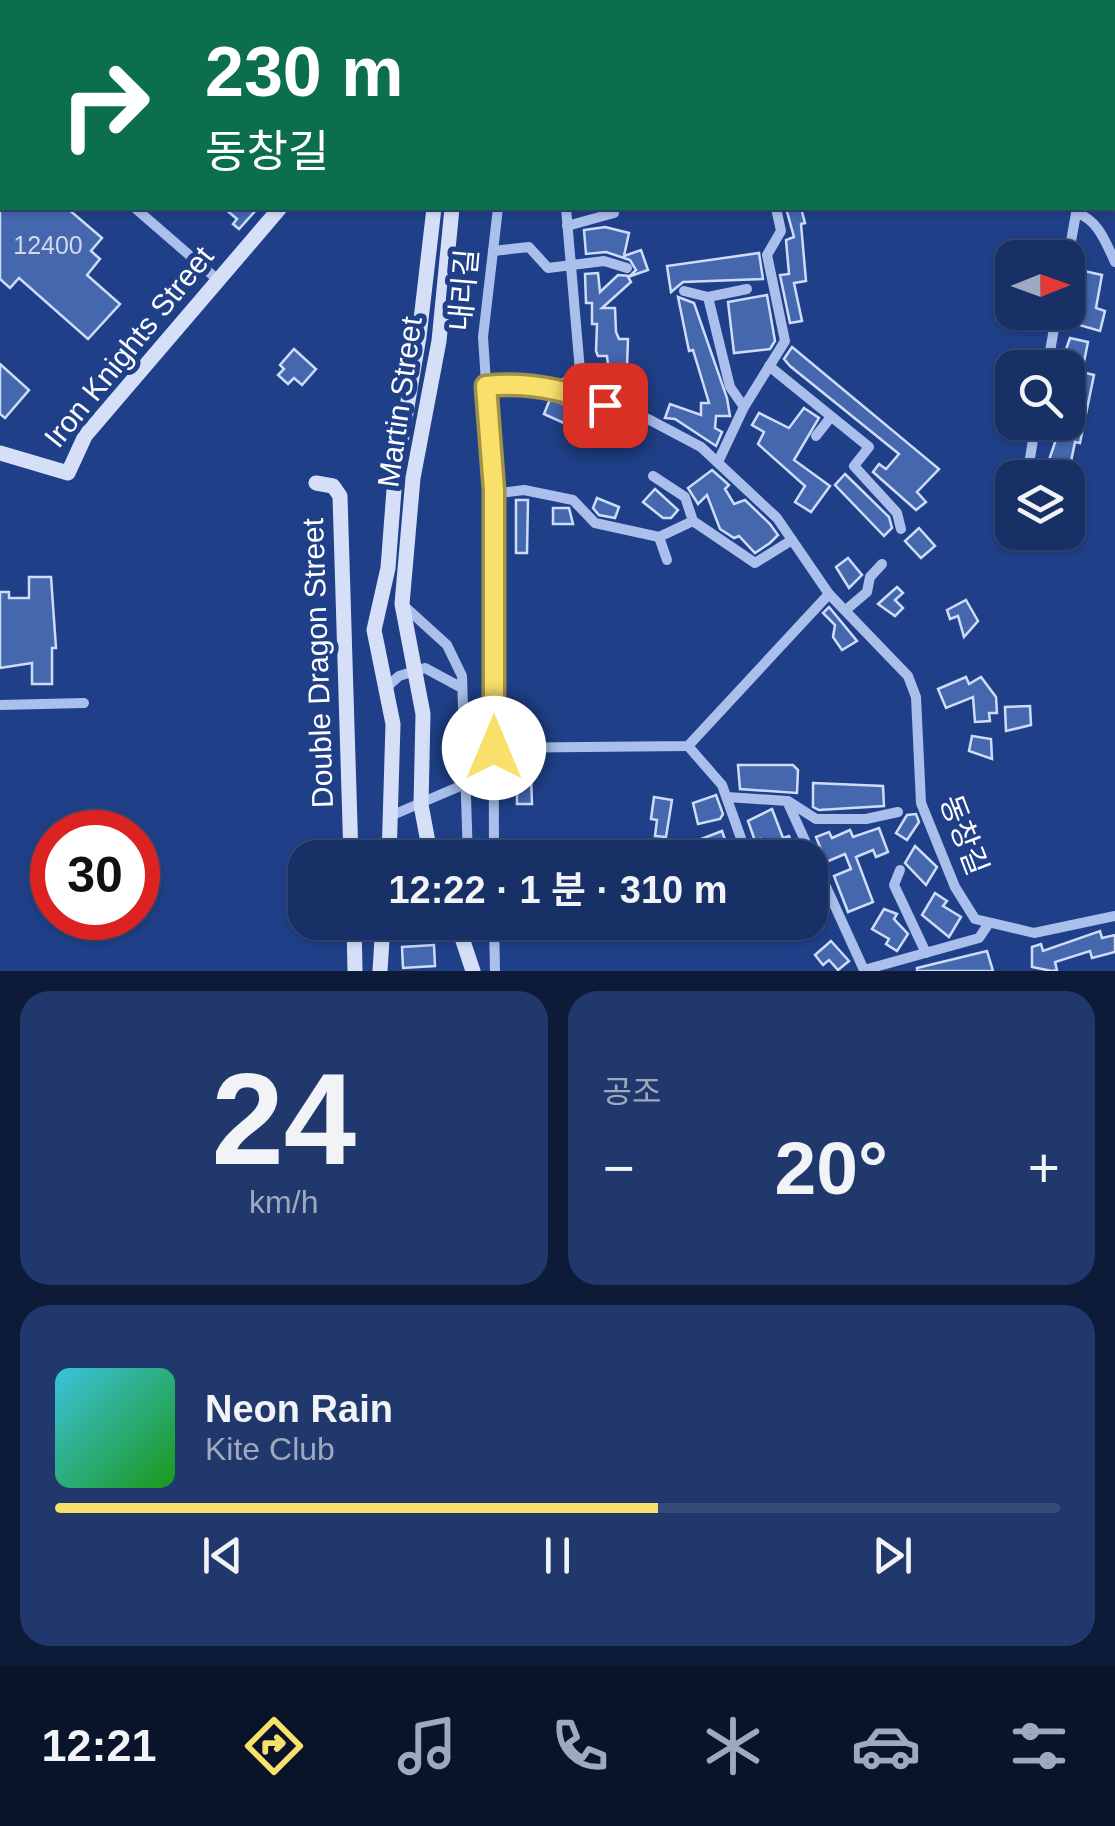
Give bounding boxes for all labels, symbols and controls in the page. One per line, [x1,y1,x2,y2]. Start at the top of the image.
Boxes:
text: 230 m [205,33,403,111]
icon: right [40,40,170,170]
text: 동창길 [205,126,329,177]
house number: 12400 [13,231,83,259]
street label: Iron Knights Street [38,239,220,454]
north arrow [995,240,1085,330]
map controls [995,240,1085,550]
street label: 내리길 [443,247,484,333]
street label: Martin Street [371,314,428,489]
button: search [995,350,1085,440]
pin [563,363,648,448]
icon: arrive [578,378,633,433]
button: layers [995,460,1085,550]
street label: Double Dragon Street [296,517,339,809]
position arrow [442,696,546,800]
street label: 동창길 [934,790,995,879]
speed limit sign: 30 [30,810,160,940]
text: 12:22 · 1 분 · 310 m [388,869,728,911]
text: 24 [211,1046,356,1192]
text: 공조 [603,1074,661,1110]
text: 20° [775,1126,888,1210]
text: − [603,1137,635,1199]
text: + [1028,1137,1060,1199]
text: km/h [249,1184,318,1220]
text: Neon Rain [205,1388,393,1430]
text: Kite Club [205,1431,335,1467]
icon: previous [195,1528,250,1583]
icon: pause [530,1528,585,1583]
icon: next [865,1528,920,1583]
icon: directions [239,1711,309,1781]
icon: music [392,1711,462,1781]
icon: phone [545,1711,615,1781]
icon: climate [698,1711,768,1781]
icon: car [851,1711,921,1781]
icon: filters [1004,1711,1074,1781]
text: 12:21 [41,1720,157,1771]

